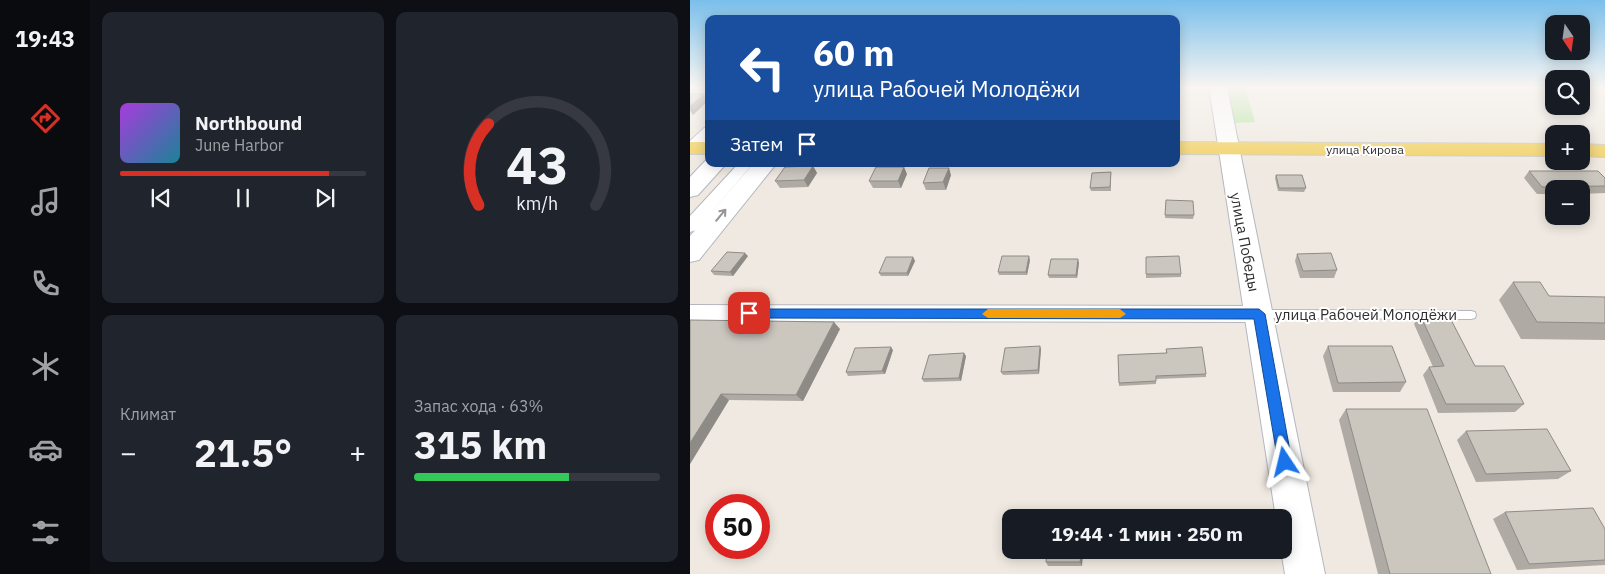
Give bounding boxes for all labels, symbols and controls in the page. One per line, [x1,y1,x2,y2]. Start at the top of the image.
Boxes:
north arrow [1545,15,1590,60]
map controls [1545,15,1590,225]
text: 19:43 [15,24,75,53]
text: 60 m [813,30,895,76]
icon: left [730,35,795,100]
button: search [1545,70,1590,115]
text: улица Рабочей Молодёжи [813,74,1080,103]
icon: directions [28,101,63,136]
text: Northbound [195,111,302,135]
button: + [1545,125,1590,170]
icon: arrive [793,130,821,158]
text: 43 [506,131,568,198]
text: Затем [730,132,783,156]
text: June Harbor [195,135,284,155]
street label: улица Кирова [1326,142,1404,157]
button: − [1545,180,1590,225]
icon: music [28,184,63,219]
icon: previous [147,184,175,212]
icon: pause [229,184,257,212]
icon: next [311,184,339,212]
street label: улица Победы [1226,191,1264,293]
text: km/h [516,192,558,215]
one-way arrow [716,209,727,222]
icon: phone [28,266,63,301]
pin [728,292,770,334]
icon: arrive [735,299,763,327]
street label: улица Рабочей Молодёжи [1275,305,1457,324]
icon: climate [28,349,63,384]
text: Запас хода · 63% [414,396,543,416]
text: Климат [120,404,176,424]
text: 315 km [414,420,547,469]
text: 21.5° [194,428,292,477]
icon: car [28,432,63,467]
text: − [120,434,137,471]
text: + [349,434,366,471]
position arrow [1258,435,1310,487]
speed limit sign: 50 [705,494,770,559]
icon: filters [28,515,63,550]
text: 19:44 · 1 мин · 250 m [1051,522,1243,546]

